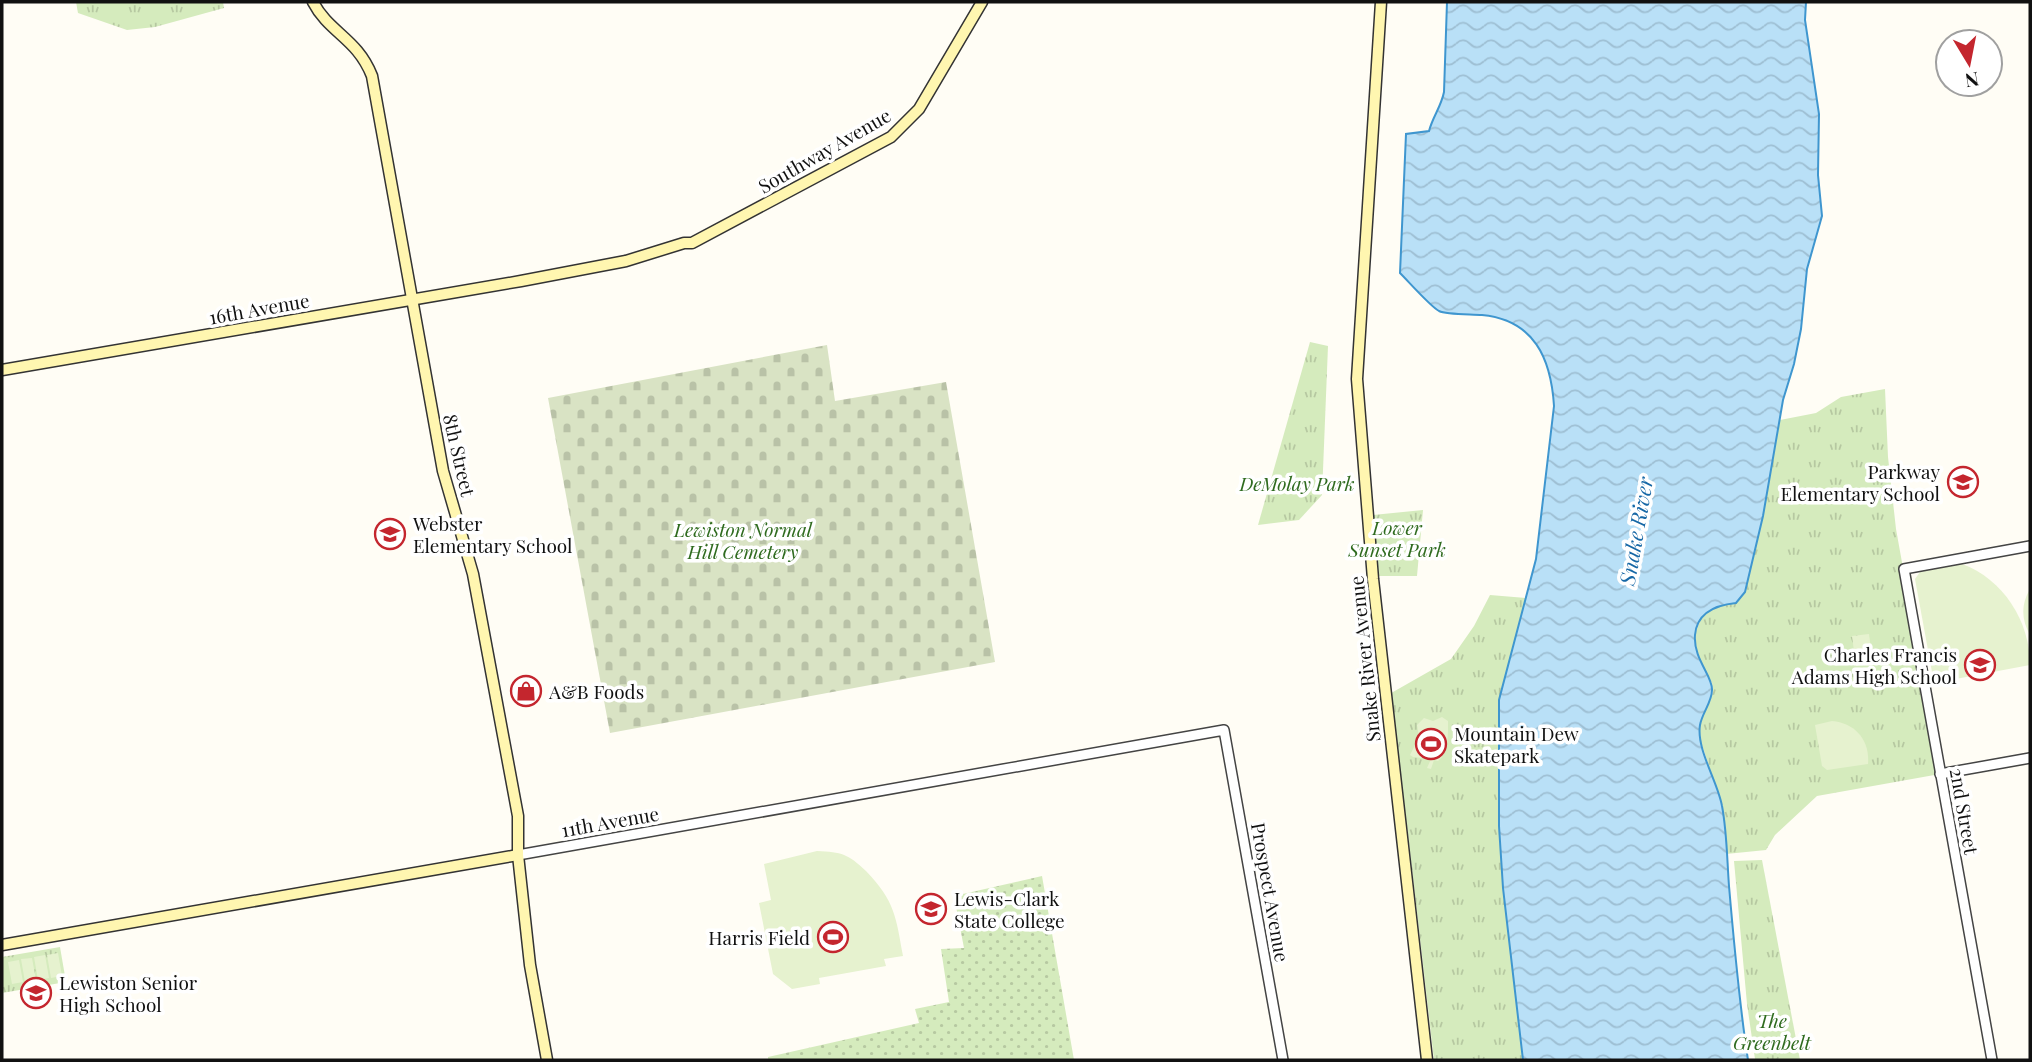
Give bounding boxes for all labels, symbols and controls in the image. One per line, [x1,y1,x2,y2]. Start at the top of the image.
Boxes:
north arrow [1934,28,2004,98]
text: N [1963,67,1981,95]
street label: Southway Avenue [753,101,895,199]
street label: 16th Avenue [207,286,311,330]
street label: 8th Street [438,411,482,499]
place label: Parkway Elementary School [1781,458,1941,506]
school or university icon: Parkway Elementary School [1946,465,1980,499]
park label: DeMolay Park [1238,470,1355,496]
water label: Snake River [1612,474,1658,588]
place label: Webster Elementary School [412,510,573,558]
park label: Lower Sunset Park [1347,514,1446,562]
park label: Lewiston Normal Hill Cemetery [673,516,813,564]
school or university icon: Webster Elementary School [373,517,407,551]
street label: Snake River Avenue [1342,575,1386,743]
place label: Charles Francis Adams High School [1791,641,1958,689]
school or university icon: Charles Francis Adams High School [1963,648,1997,682]
shop icon: A&B Foods [509,674,543,708]
place label: A&B Foods [548,678,644,704]
place label: Mountain Dew Skatepark [1454,720,1579,768]
sports icon: Mountain Dew Skatepark [1414,727,1448,761]
street label: 2nd Street [1945,766,1985,856]
street label: 11th Avenue [559,800,661,842]
street label: Prospect Avenue [1246,820,1296,964]
place label: Lewis-Clark State College [954,885,1065,933]
school or university icon: Lewis-Clark State College [914,892,948,926]
sports icon: Harris Field [816,920,850,954]
place label: Harris Field [708,924,810,950]
place label: Lewiston Senior High School [59,969,198,1017]
school or university icon: Lewiston Senior High School [19,976,53,1010]
park label: The Greenbelt [1733,1007,1813,1055]

